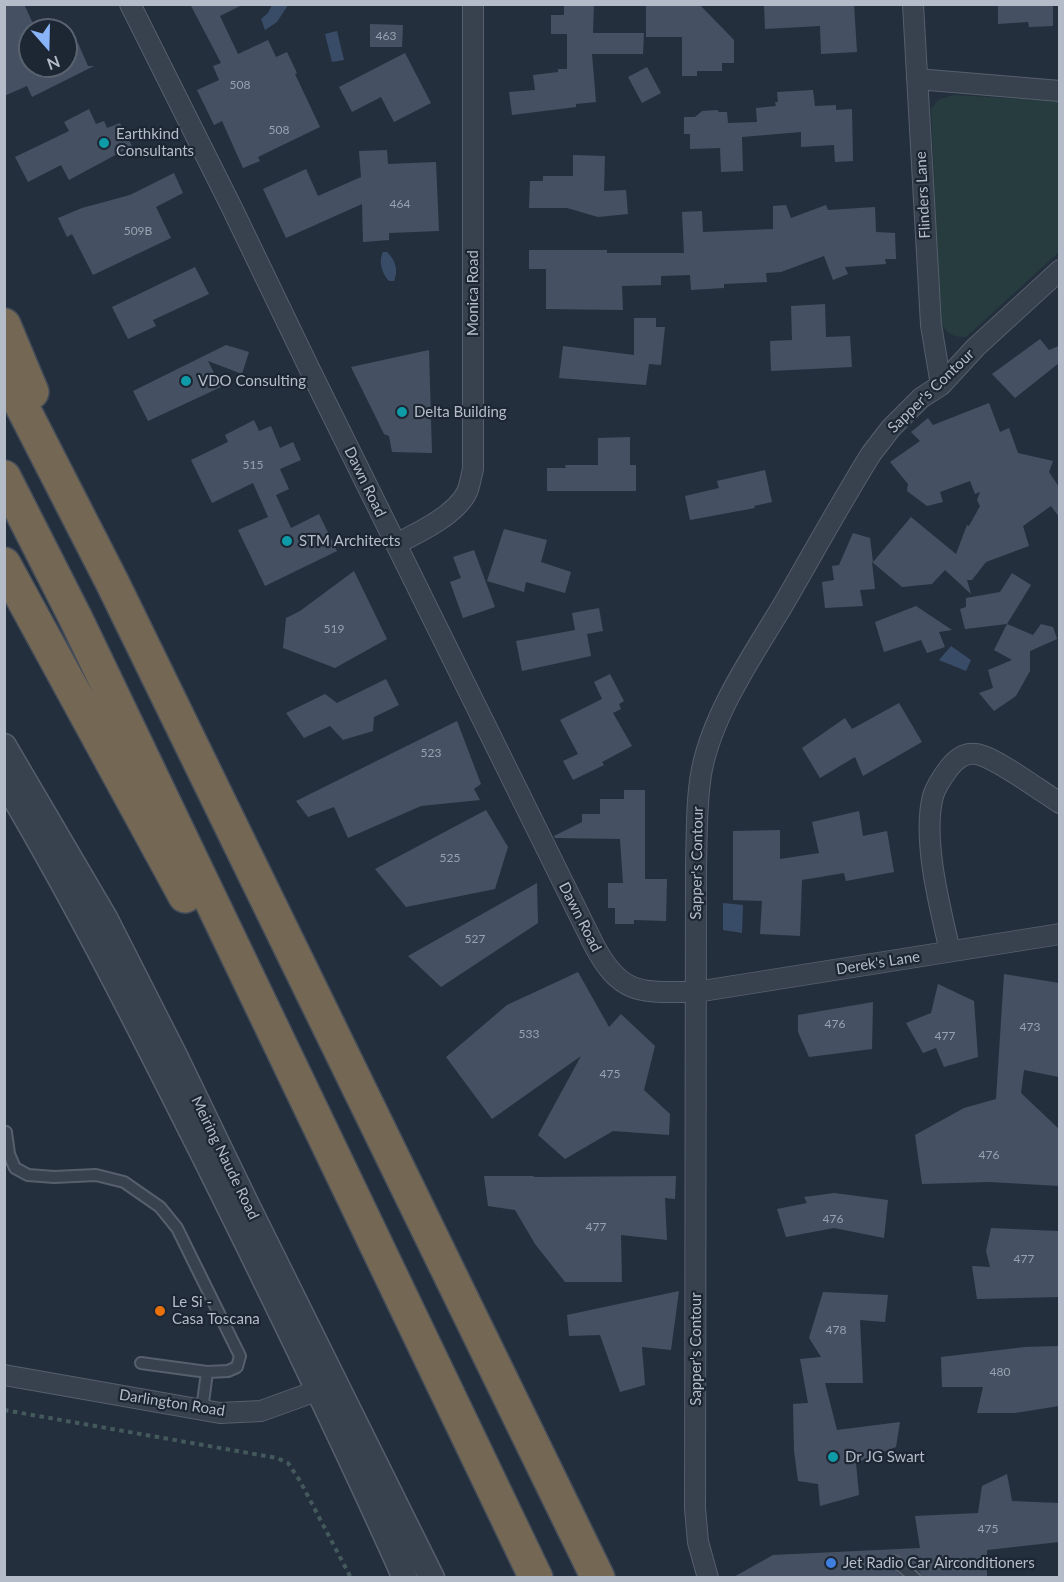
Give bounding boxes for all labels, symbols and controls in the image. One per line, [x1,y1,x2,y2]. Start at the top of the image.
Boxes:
north arrow [18,18,78,78]
house number: 463 [376,29,396,43]
text: N [45,52,63,75]
house number: 508 [230,78,250,92]
house number: 508 [269,123,289,137]
place label: Earthkind Consultants [116,125,194,160]
marker: Earthkind Consultants [97,136,111,150]
street label: Flinders Lane [912,151,934,239]
house number: 464 [390,197,410,211]
house number: 509B [124,224,152,238]
street label: Monica Road [464,250,482,336]
street label: Sapper's Contour [884,345,978,437]
place label: VDO Consulting [198,372,306,390]
marker: VDO Consulting [179,374,193,388]
place label: Delta Building [414,403,507,421]
marker: Delta Building [395,405,409,419]
street label: Dawn Road [340,444,390,520]
house number: 515 [243,458,263,472]
place label: STM Architects [299,532,400,550]
marker: STM Architects [280,534,294,548]
house number: 519 [324,622,344,636]
house number: 523 [421,746,441,760]
street label: Sapper's Contour [687,806,707,920]
house number: 525 [440,851,460,865]
street label: Dawn Road [555,879,605,955]
house number: 527 [465,932,485,946]
street label: Derek's Lane [835,947,921,979]
house number: 476 [825,1017,845,1031]
house number: 473 [1020,1020,1040,1034]
house number: 533 [519,1027,539,1041]
house number: 477 [935,1029,955,1043]
house number: 475 [600,1067,620,1081]
street label: Meiring Naude Road [187,1093,263,1223]
house number: 476 [979,1148,999,1162]
house number: 476 [823,1212,843,1226]
house number: 477 [586,1220,606,1234]
house number: 477 [1014,1252,1034,1266]
street label: Sapper's Contour [687,1292,705,1406]
place label: Le Si - Casa Toscana [172,1293,260,1328]
marker: Le Si - Casa Toscana [153,1304,167,1318]
house number: 478 [826,1323,846,1337]
house number: 480 [990,1365,1010,1379]
street label: Darlington Road [118,1386,226,1420]
place label: Dr JG Swart [845,1448,925,1466]
marker: Dr JG Swart [826,1450,840,1464]
house number: 475 [978,1522,998,1536]
place label: Jet Radio Car Airconditioners [843,1554,1035,1572]
marker: Jet Radio Car Airconditioners [824,1556,838,1570]

